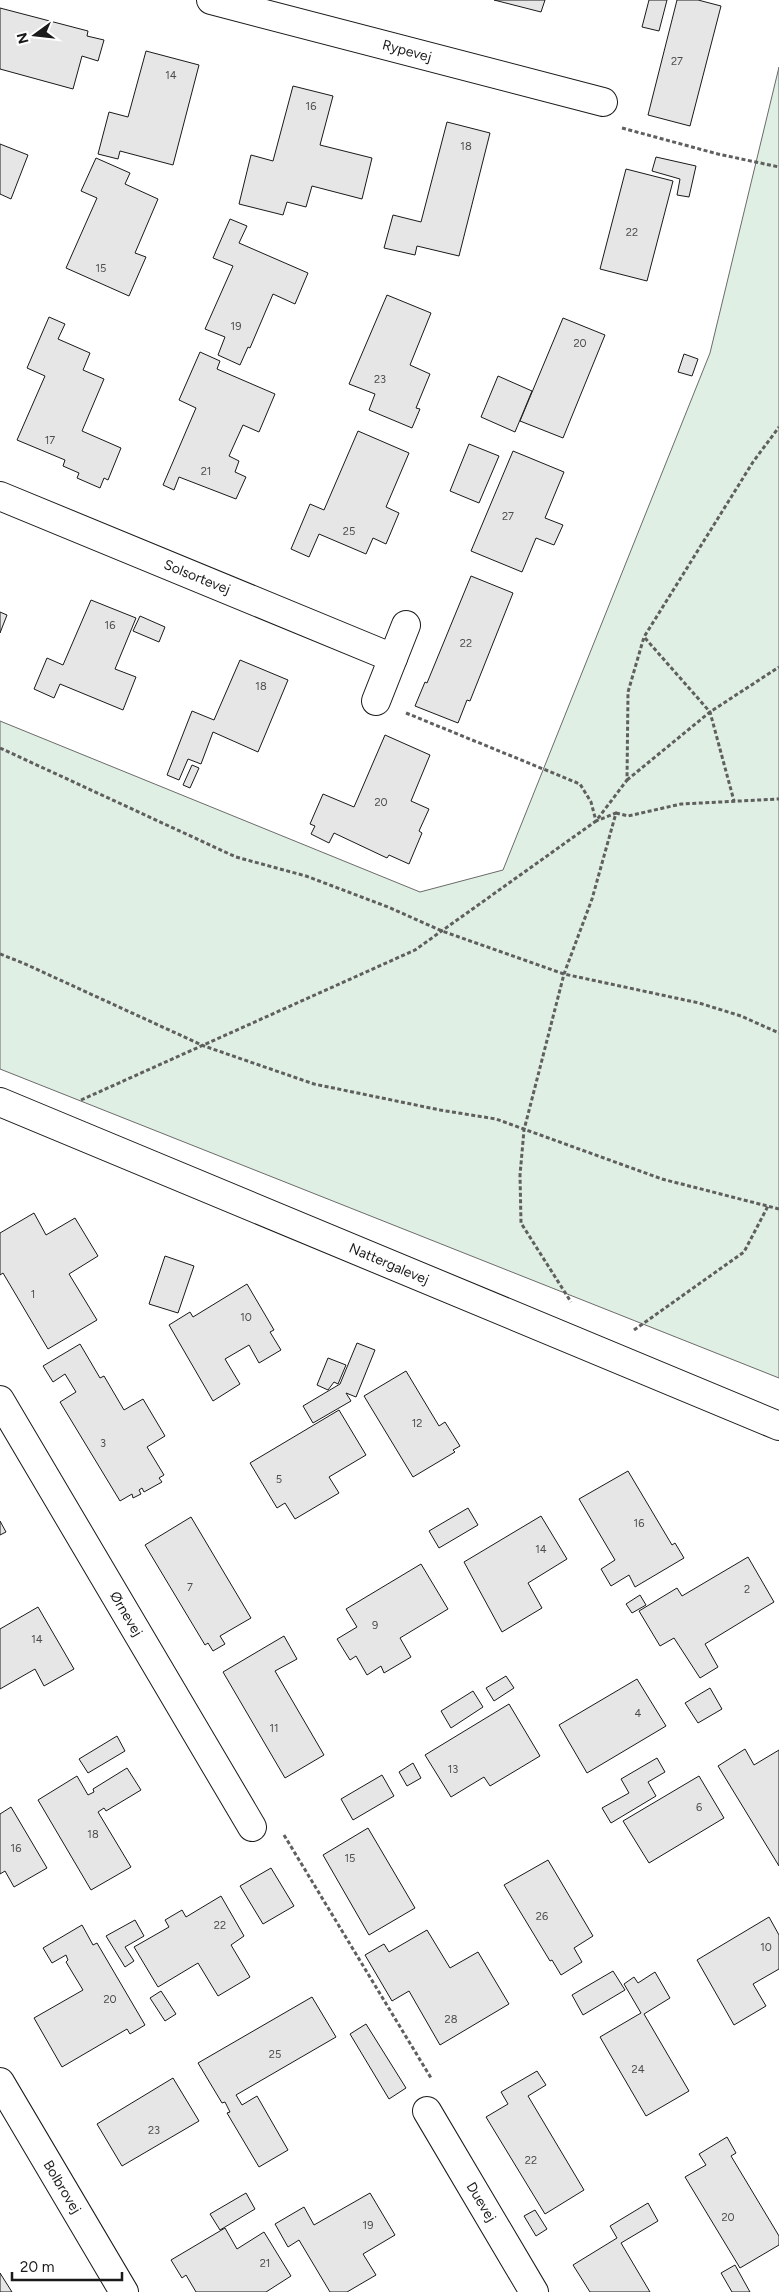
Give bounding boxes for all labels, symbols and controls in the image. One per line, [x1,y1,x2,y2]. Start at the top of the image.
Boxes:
north arrow [10,10,60,60]
text: N [13,31,33,46]
street label: Rypevej [380,36,434,66]
house number: 27 [671,55,683,68]
house number: 14 [165,69,177,82]
house number: 16 [306,100,316,113]
house number: 18 [460,140,472,153]
house number: 22 [626,226,638,239]
house number: 15 [96,262,106,275]
house number: 19 [231,320,241,333]
house number: 20 [573,337,587,350]
house number: 23 [374,373,386,386]
house number: 17 [45,434,55,447]
house number: 21 [201,465,211,478]
house number: 27 [502,510,514,523]
house number: 25 [343,525,355,538]
street label: Solsortevej [161,556,233,598]
house number: 16 [105,619,115,632]
house number: 22 [460,637,472,650]
house number: 18 [255,680,267,693]
house number: 20 [374,796,388,809]
street label: Nattergalevej [346,1240,432,1288]
house number: 1 [31,1288,35,1301]
house number: 10 [240,1311,252,1324]
house number: 12 [412,1417,422,1430]
house number: 3 [100,1437,106,1450]
house number: 5 [276,1473,282,1486]
house number: 16 [634,1517,644,1530]
house number: 14 [535,1543,547,1556]
house number: 7 [187,1581,193,1594]
house number: 2 [744,1583,750,1596]
street label: Ørnevej [106,1588,146,1640]
house number: 9 [372,1619,378,1632]
house number: 14 [31,1633,43,1646]
house number: 4 [635,1707,642,1720]
house number: 11 [269,1722,279,1735]
house number: 13 [448,1763,458,1776]
house number: 6 [696,1801,702,1814]
house number: 18 [87,1828,99,1841]
house number: 16 [11,1842,21,1855]
house number: 15 [345,1852,355,1865]
house number: 26 [536,1910,548,1923]
house number: 22 [214,1919,226,1932]
house number: 10 [760,1941,772,1954]
house number: 20 [103,1993,117,2006]
house number: 28 [445,2013,458,2026]
house number: 25 [269,2048,281,2061]
house number: 24 [632,2063,645,2076]
house number: 23 [148,2124,160,2137]
house number: 22 [525,2154,537,2167]
street label: Bolbrovej [39,2157,85,2217]
street label: Duevej [463,2179,499,2225]
house number: 20 [721,2211,735,2224]
house number: 19 [363,2219,373,2232]
scale bar [12,2250,122,2282]
house number: 21 [260,2257,270,2270]
text: 20 m [20,2258,54,2276]

